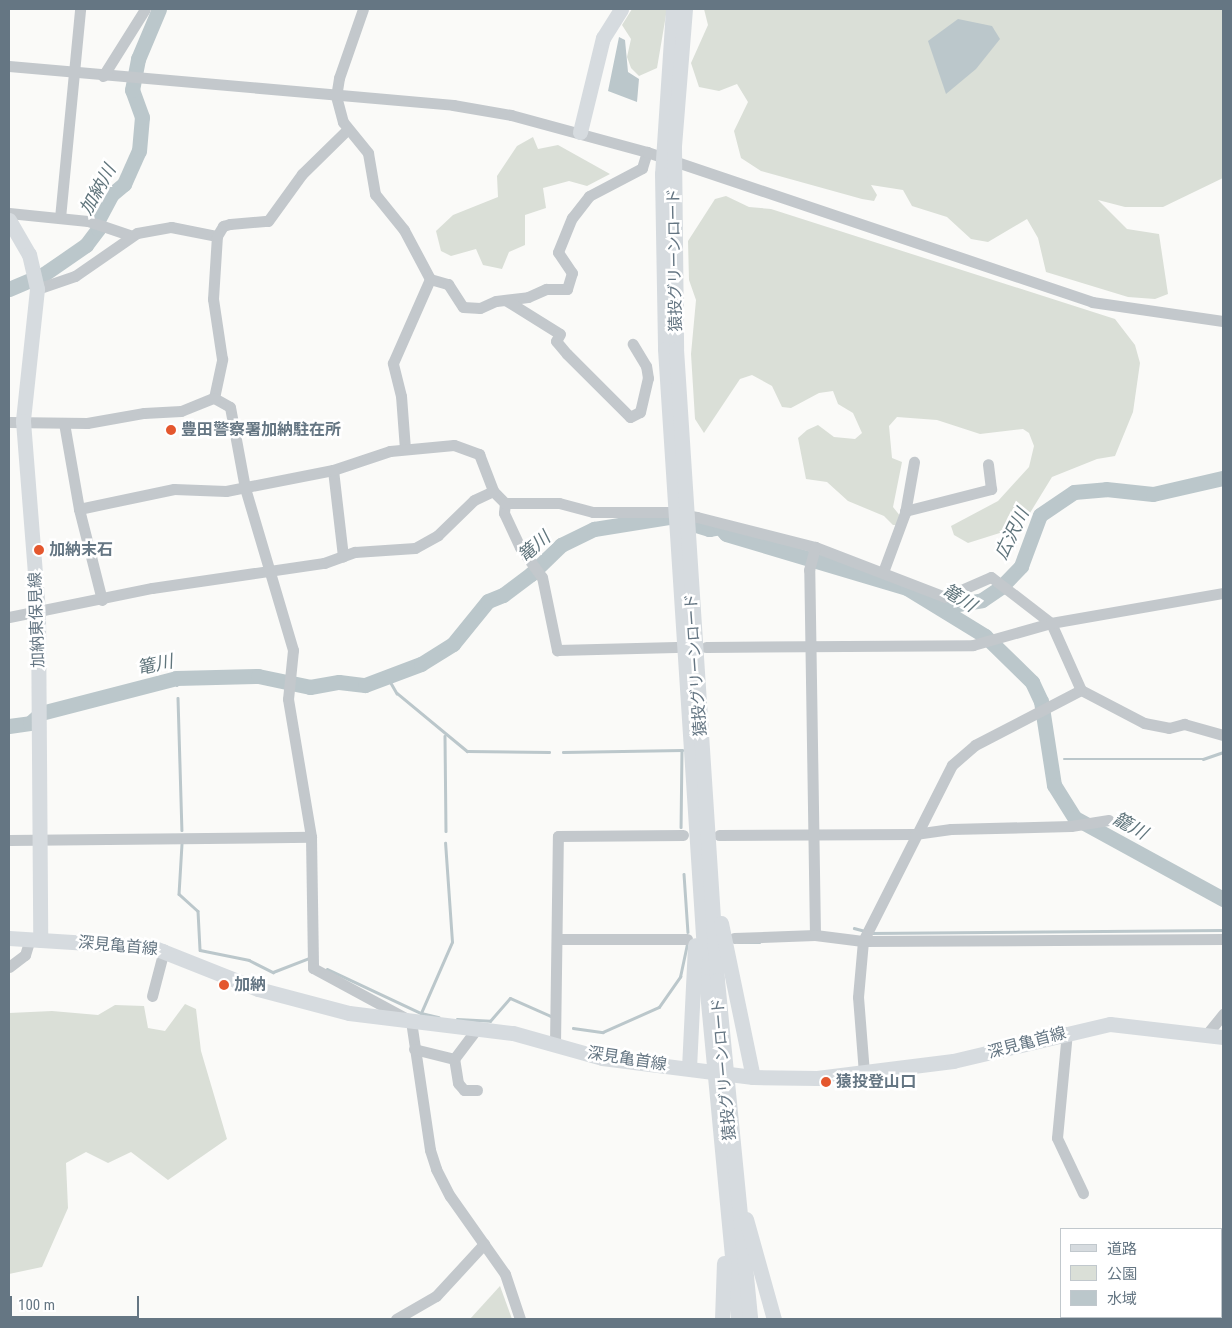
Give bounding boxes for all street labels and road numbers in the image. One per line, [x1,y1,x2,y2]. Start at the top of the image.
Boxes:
street label: 猿投グリーンロード [664,188,686,332]
street label: 加納東保見線 [26,572,48,668]
street label: 猿投グリーンロード [681,593,711,737]
street label: 深見亀首線 [77,933,159,959]
street label: 猿投グリーンロード [708,996,740,1142]
street label: 深見亀首線 [986,1023,1068,1063]
street label: 深見亀首線 [586,1043,668,1075]

